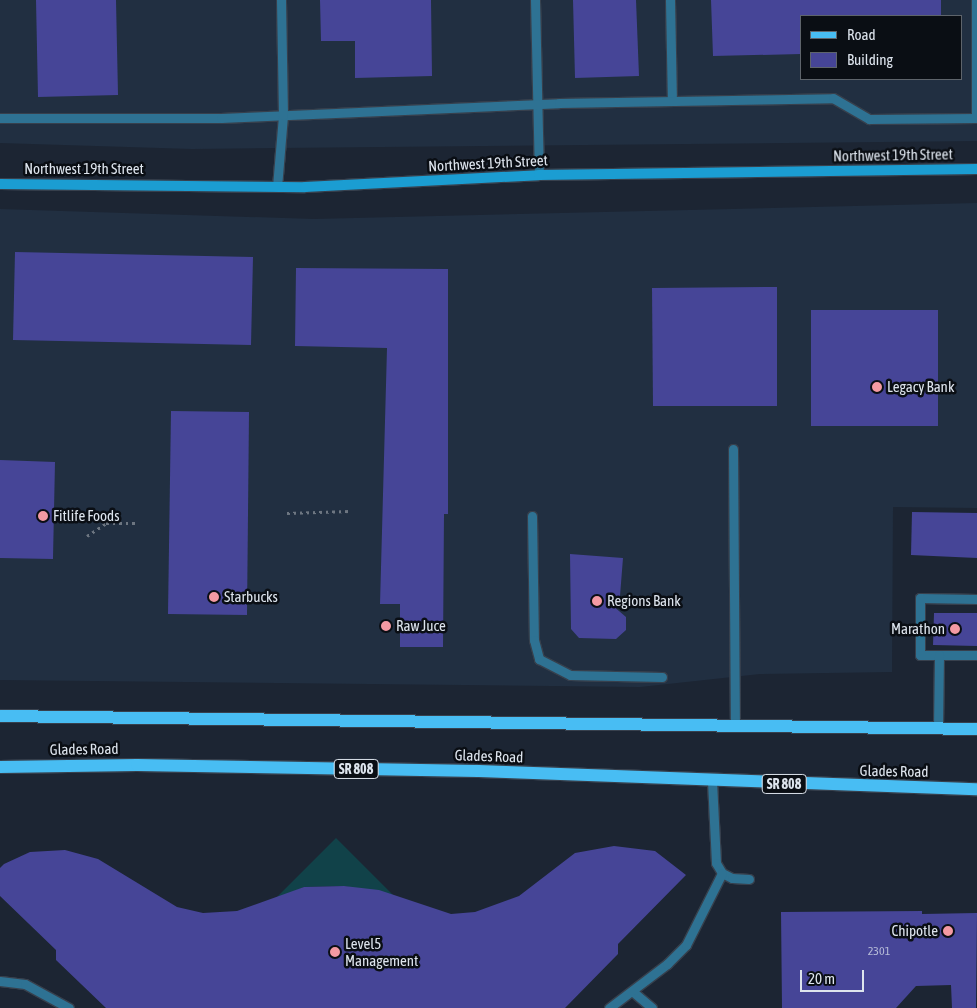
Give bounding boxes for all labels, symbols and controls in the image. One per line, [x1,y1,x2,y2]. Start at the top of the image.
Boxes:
legend [800,15,962,80]
text: Road [847,26,876,43]
text: Building [847,51,893,68]
street label: Northwest 19th Street [833,145,953,165]
street label: Northwest 19th Street [428,151,548,175]
street label: Northwest 19th Street [24,160,144,178]
place label: Legacy Bank [887,378,954,396]
marker: Legacy Bank [871,381,883,393]
place label: Fitlife Foods [53,507,119,525]
marker: Fitlife Foods [37,510,49,522]
place label: Starbucks [224,588,278,606]
marker: Starbucks [208,591,220,603]
place label: Regions Bank [607,592,681,610]
marker: Regions Bank [591,595,603,607]
place label: Raw Juce [396,617,446,635]
marker: Raw Juce [380,620,392,632]
place label: Marathon [891,620,945,638]
marker: Marathon [949,623,961,635]
street label: Glades Road [49,739,119,759]
street label: Glades Road [454,746,524,766]
road number: SR 808 [334,758,378,781]
street label: Glades Road [859,761,929,781]
road number: SR 808 [762,772,806,796]
place label: Chipotle [891,922,938,940]
marker: Chipotle [942,925,954,937]
place label: Level5 Management [345,934,418,969]
house number: 2301 [868,945,890,959]
marker: Level5 Management [329,946,341,958]
scale bar [802,960,866,992]
text: 20 m [808,970,835,987]

